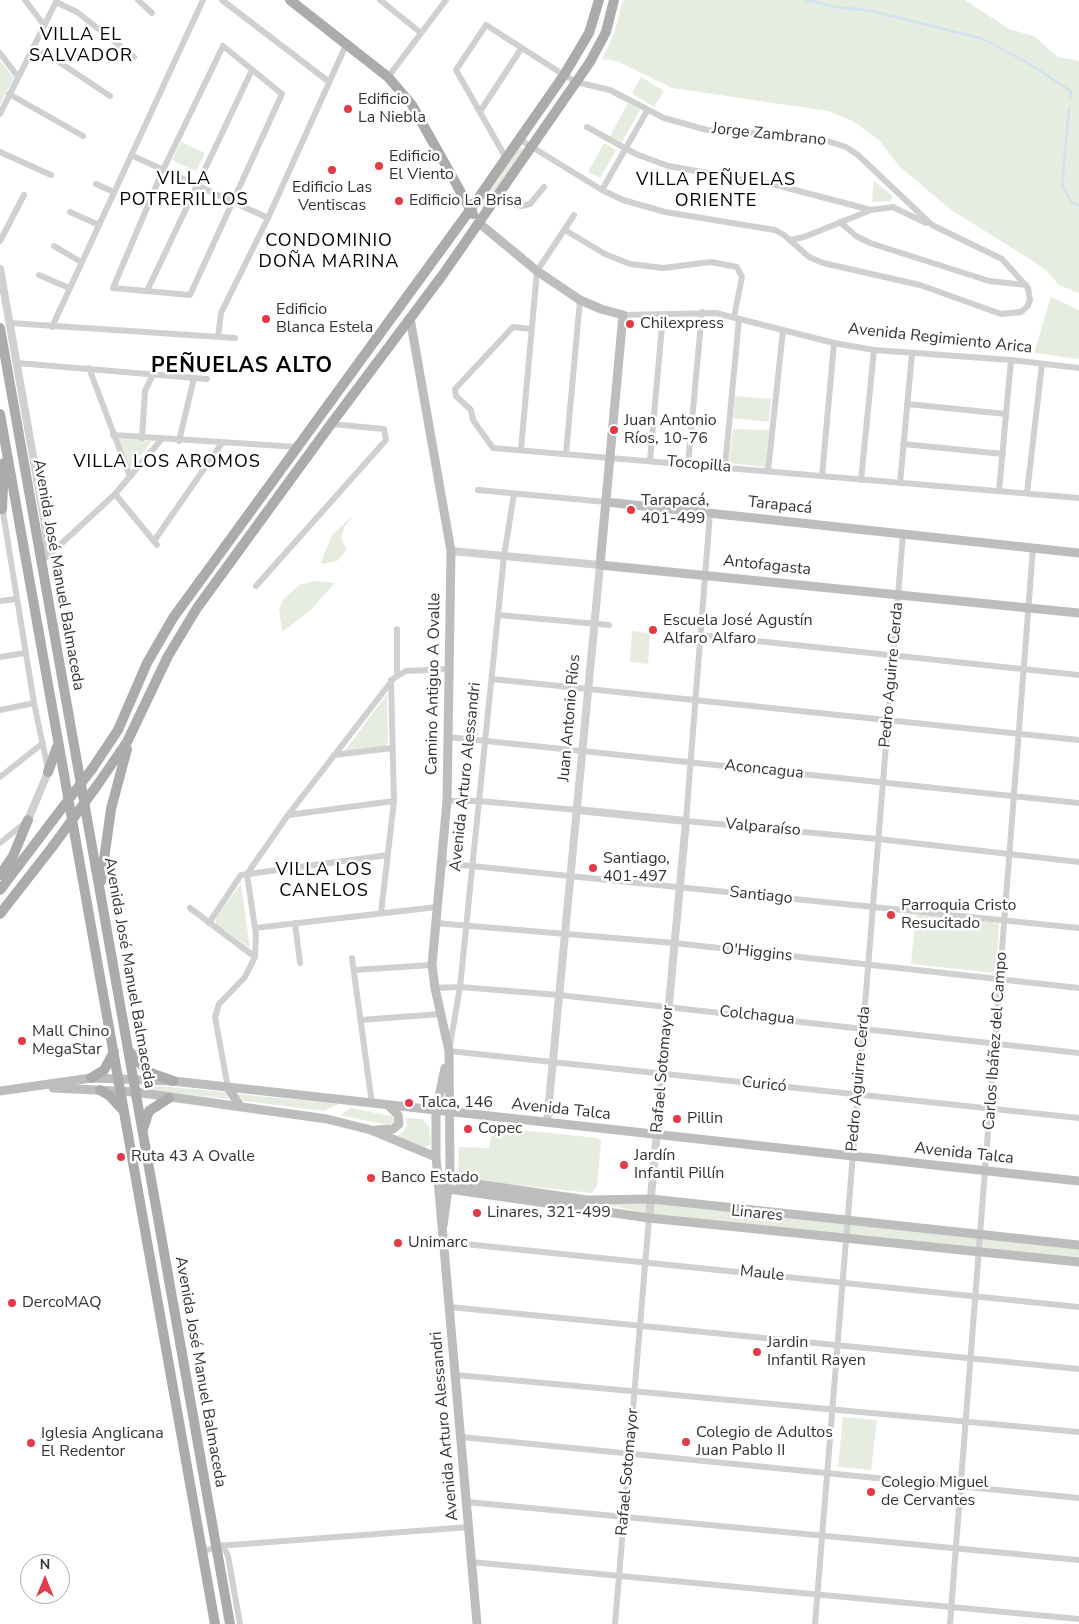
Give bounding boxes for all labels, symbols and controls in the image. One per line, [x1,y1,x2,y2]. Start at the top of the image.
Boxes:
district label: VILLA EL SALVADOR [28,25,134,68]
place label: Edificio La Niebla [358,90,426,128]
marker: Edificio La Niebla [342,103,354,115]
street label: Jorge Zambrano [711,119,827,151]
place label: Edificio El Viento [389,147,454,185]
marker: Edificio El Viento [373,160,385,172]
marker: Edificio Las Ventiscas [326,164,338,176]
district label: VILLA POTRERILLOS [118,169,250,212]
district label: VILLA PEÑUELAS ORIENTE [634,170,798,212]
place label: Edificio Las Ventiscas [292,178,372,216]
place label: Edificio La Brisa [409,191,522,211]
marker: Edificio La Brisa [393,195,405,207]
district label: CONDOMINIO DOÑA MARINA [257,231,401,274]
place label: Edificio Blanca Estela [276,300,373,338]
marker: Edificio Blanca Estela [260,313,272,325]
place label: Chilexpress [640,314,724,334]
marker: Chilexpress [624,318,636,330]
street label: Avenida Regimiento Arica [847,320,1033,358]
district label: PEÑUELAS ALTO [149,354,335,380]
place label: Juan Antonio Ríos, 10-76 [624,411,717,449]
marker: Juan Antonio Ríos, 10-76 [608,424,620,436]
district label: VILLA LOS AROMOS [71,452,263,474]
street label: Tocopilla [666,453,732,477]
street label: Avenida José Manuel Balmaceda [28,458,88,692]
place label: Tarapacá, 401-499 [641,491,709,529]
street label: Tarapacá [747,493,813,519]
marker: Tarapacá, 401-499 [625,504,637,516]
street label: Antofagasta [722,552,812,580]
street label: Camino Antiguo A Ovalle [423,593,445,775]
street label: Pedro Aguirre Cerda [876,601,908,749]
place label: Escuela José Agustín Alfaro Alfaro [663,611,812,649]
marker: Escuela José Agustín Alfaro Alfaro [647,624,659,636]
street label: Juan Antonio Ríos [555,653,585,783]
street label: Avenida Arturo Alessandri [447,681,485,873]
street label: Aconcagua [723,756,805,784]
street label: Valparaíso [725,815,801,841]
place label: Santiago, 401-497 [603,849,670,887]
street label: Avenida José Manuel Balmaceda [99,856,159,1090]
district label: VILLA LOS CANELOS [274,860,374,902]
marker: Santiago, 401-497 [587,862,599,874]
street label: Santiago [728,883,794,909]
place label: Parroquia Cristo Resucitado [901,896,1016,934]
marker: Parroquia Cristo Resucitado [885,909,897,921]
street label: O'Higgins [721,940,793,966]
street label: Carlos Ibáñez del Campo [980,951,1012,1131]
street label: Colchagua [718,1003,796,1029]
street label: Rafael Sotomayor [648,1004,678,1134]
street label: Pedro Aguirre Cerda [843,1005,875,1153]
place label: Mall Chino MegaStar [32,1022,109,1060]
marker: Mall Chino MegaStar [16,1035,28,1047]
street label: Curicó [741,1073,787,1097]
place label: Talca, 146 [419,1093,493,1113]
street label: Avenida Talca [510,1095,612,1125]
marker: Talca, 146 [403,1097,415,1109]
place label: Pillin [687,1109,723,1129]
marker: Pillin [671,1113,683,1125]
place label: Copec [478,1119,522,1139]
marker: Copec [462,1123,474,1135]
street label: Avenida Talca [913,1139,1015,1169]
place label: Jardín Infantil Pillín [634,1146,724,1184]
place label: Ruta 43 A Ovalle [131,1147,255,1167]
marker: Ruta 43 A Ovalle [115,1151,127,1163]
marker: Jardín Infantil Pillín [618,1159,630,1171]
place label: Banco Estado [381,1168,479,1188]
marker: Banco Estado [365,1172,377,1184]
street label: Linares [730,1202,784,1226]
place label: Linares, 321-499 [487,1203,611,1223]
marker: Linares, 321-499 [471,1207,483,1219]
place label: Unimarc [408,1233,468,1253]
marker: Unimarc [392,1237,404,1249]
street label: Avenida José Manuel Balmaceda [170,1255,230,1489]
street label: Maule [739,1262,785,1286]
place label: DercoMAQ [22,1293,102,1313]
marker: DercoMAQ [6,1297,18,1309]
street label: Avenida Arturo Alessandri [427,1330,463,1522]
place label: Jardin Infantil Rayen [767,1333,866,1371]
marker: Jardin Infantil Rayen [751,1346,763,1358]
street label: Rafael Sotomayor [613,1407,643,1537]
place label: Colegio de Adultos Juan Pablo II [696,1423,833,1461]
place label: Iglesia Anglicana El Redentor [41,1424,164,1462]
marker: Colegio de Adultos Juan Pablo II [680,1436,692,1448]
marker: Iglesia Anglicana El Redentor [25,1437,37,1449]
place label: Colegio Miguel de Cervantes [881,1473,988,1511]
marker: Colegio Miguel de Cervantes [865,1486,877,1498]
north arrow [20,1554,70,1604]
text: N [40,1555,50,1574]

